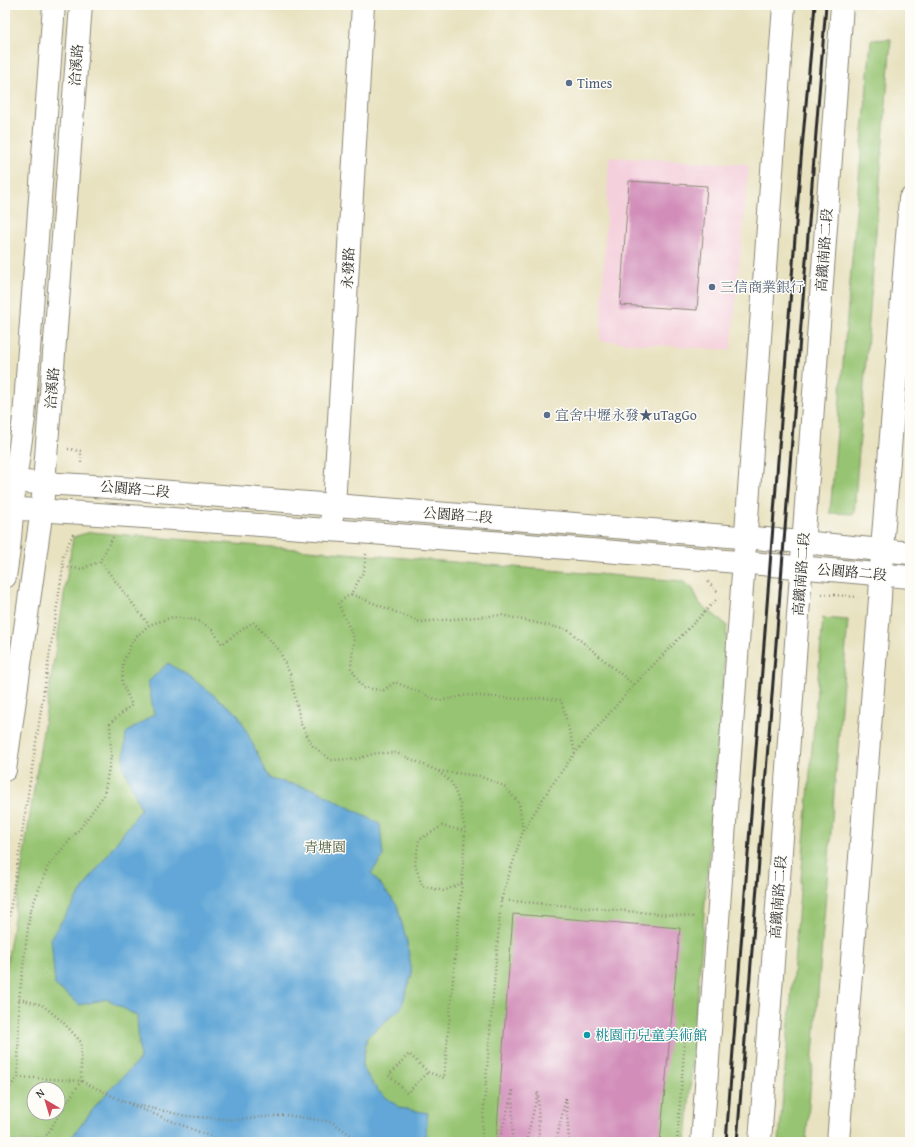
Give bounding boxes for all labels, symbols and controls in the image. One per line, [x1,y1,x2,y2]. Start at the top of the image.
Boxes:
street label: 洽溪路 [65,43,87,87]
place label: Times [577,73,612,93]
marker: Times [564,78,574,88]
street label: 高鐵南路二段 [811,207,837,293]
street label: 永發路 [337,247,359,289]
place label: 三信商業銀行 [720,277,804,297]
marker: 三信商業銀行 [707,282,717,292]
street label: 洽溪路 [40,366,64,410]
place label: 宜舍中壢永發★uTagGo [555,405,697,425]
marker: 宜舍中壢永發★uTagGo [542,410,552,420]
street label: 公園路二段 [99,476,171,502]
street label: 公園路二段 [422,503,494,527]
street label: 高鐵南路二段 [788,531,814,617]
street label: 公園路二段 [816,559,888,585]
park label: 青塘園 [304,837,346,857]
street label: 高鐵南路二段 [765,854,791,940]
place label: 桃園市兒童美術館 [595,1025,707,1045]
marker: 桃園市兒童美術館 [582,1030,592,1040]
north arrow [26,1081,66,1121]
text: N [32,1084,48,1102]

